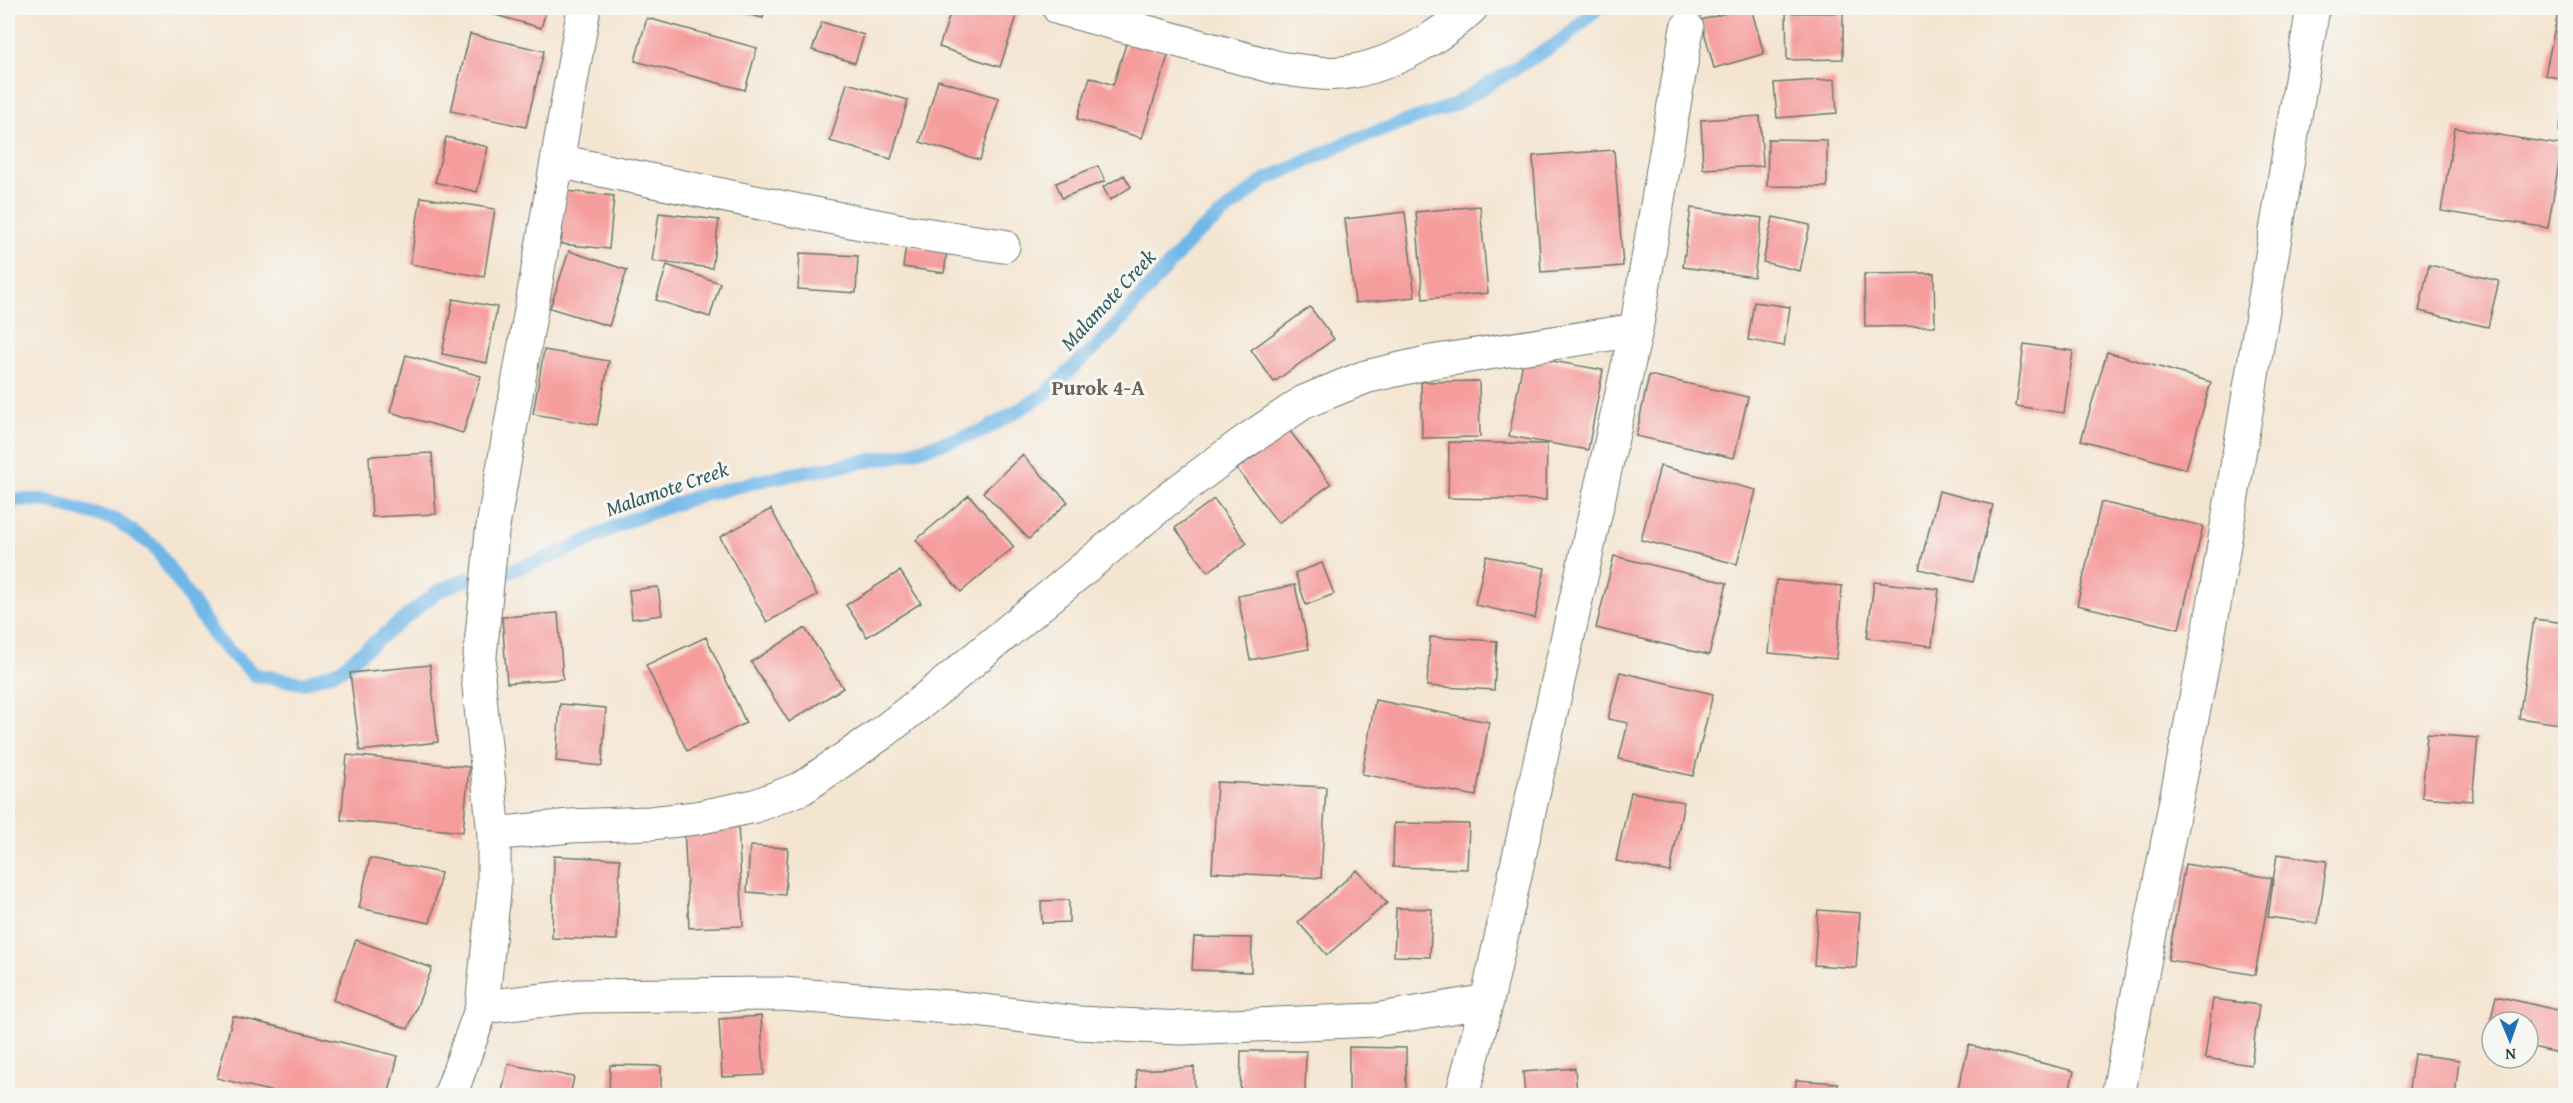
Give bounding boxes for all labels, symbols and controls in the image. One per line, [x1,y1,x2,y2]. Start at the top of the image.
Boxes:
water label: Malamote Creek [1053,242,1163,357]
district label: Purok 4-A [1051,372,1145,403]
water label: Malamote Creek [601,453,733,524]
north arrow [2480,1010,2540,1070]
text: N [2504,1043,2516,1067]

